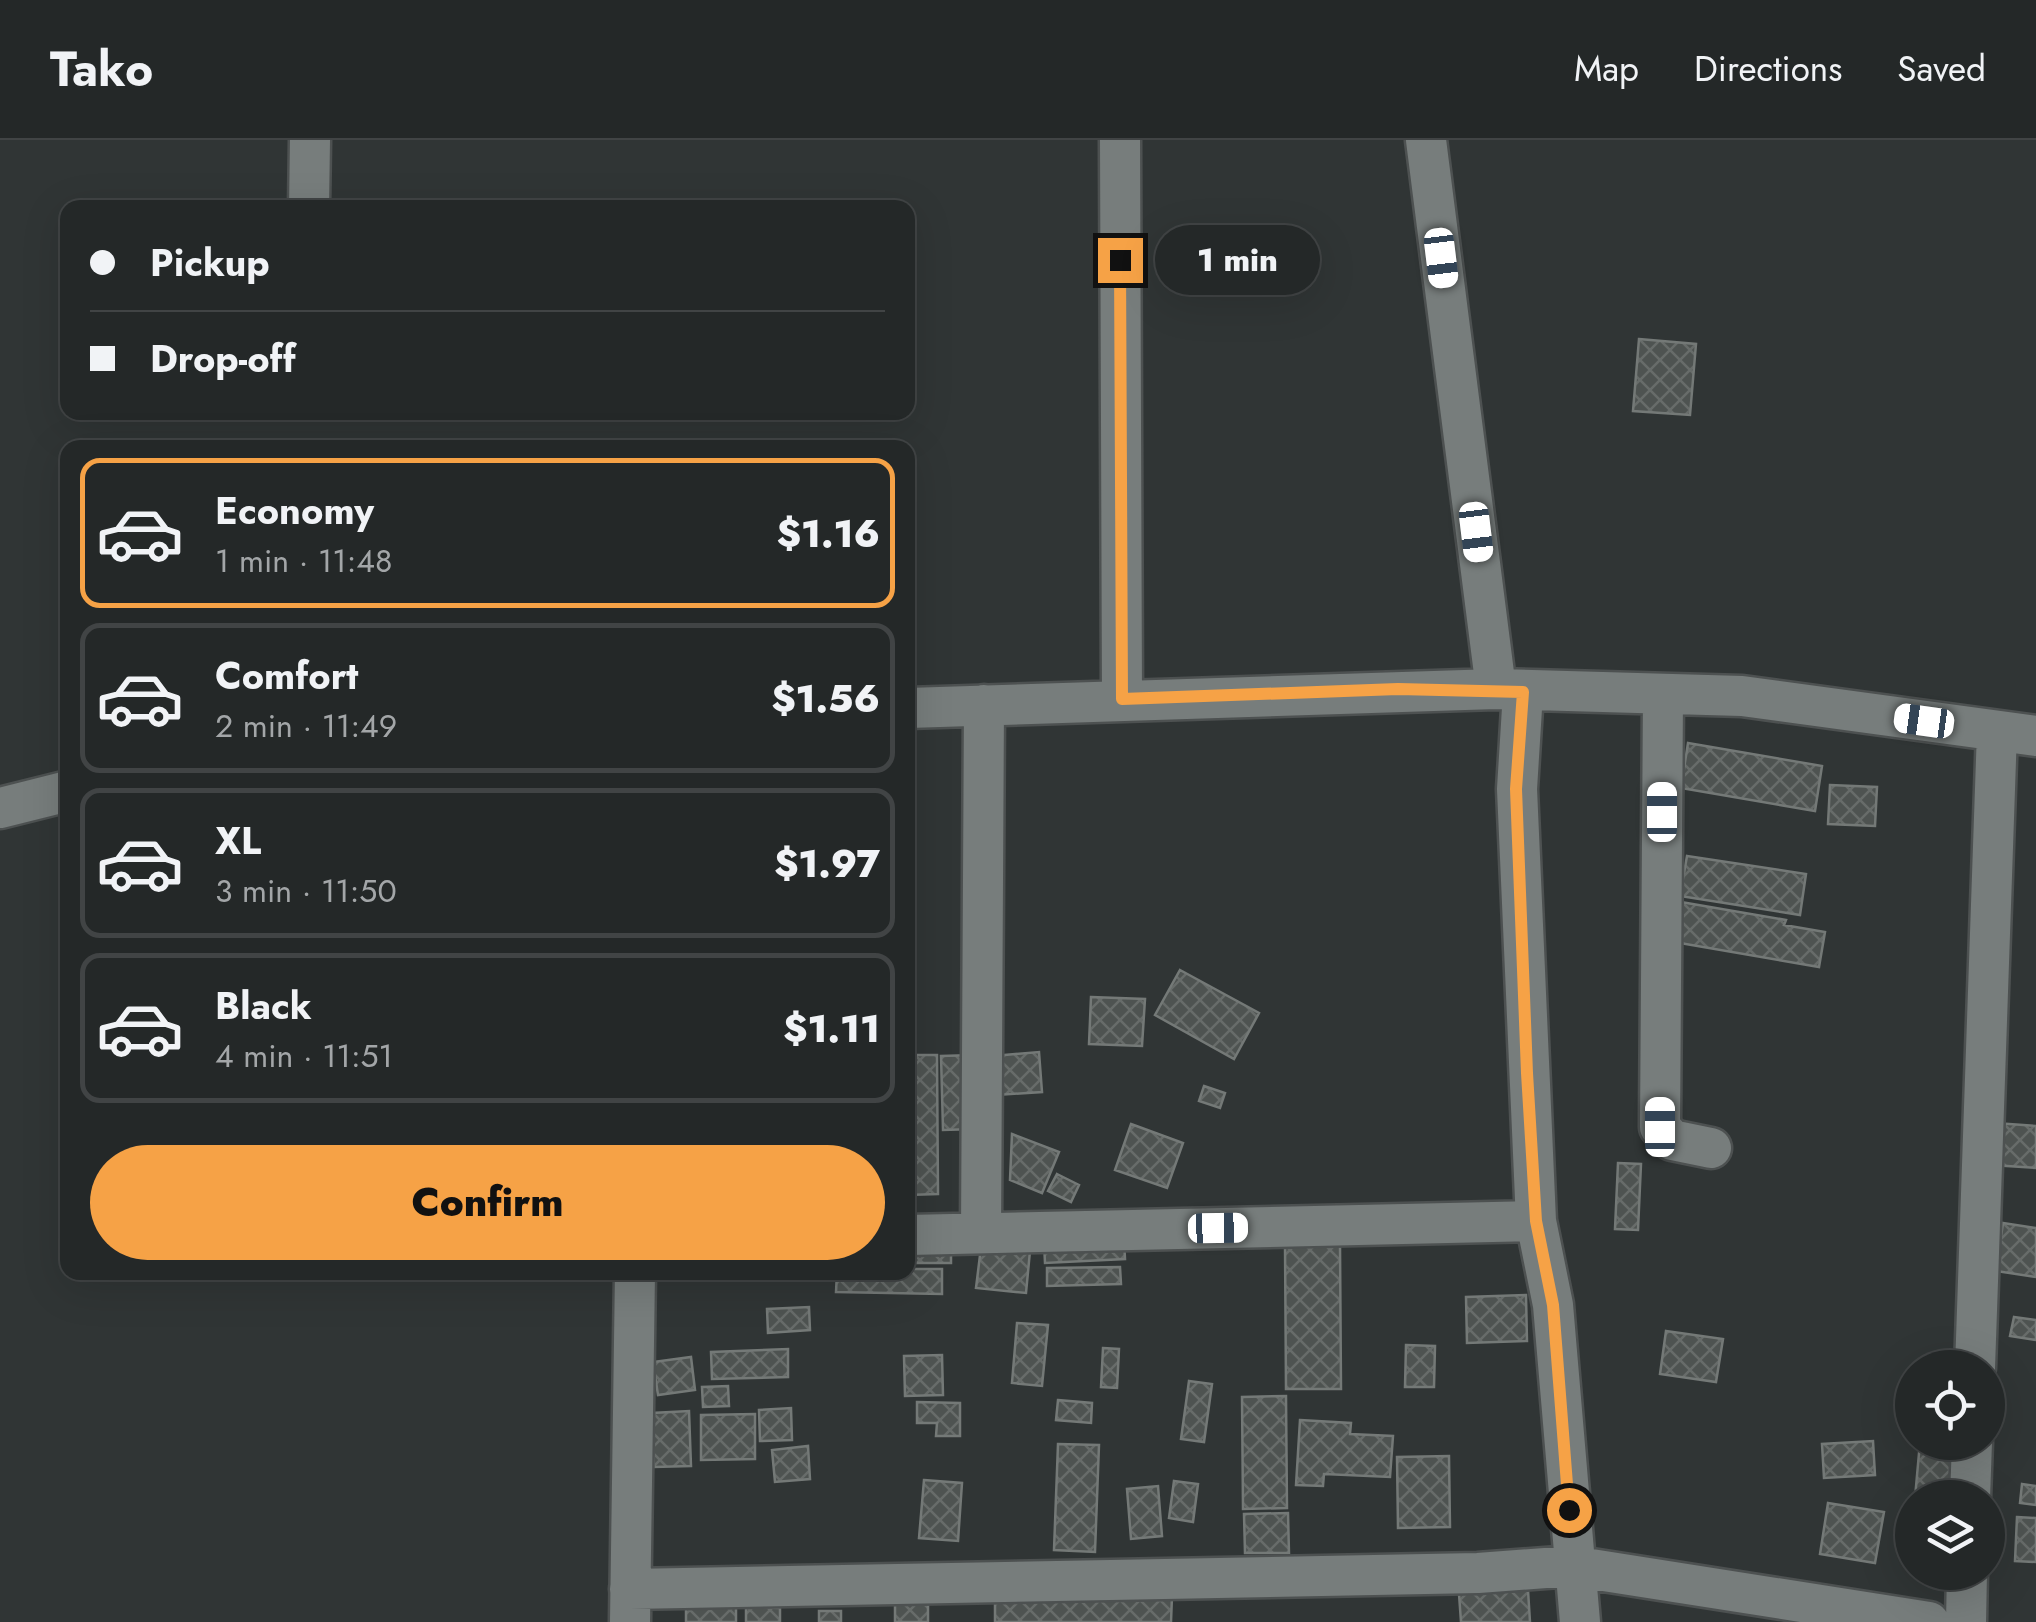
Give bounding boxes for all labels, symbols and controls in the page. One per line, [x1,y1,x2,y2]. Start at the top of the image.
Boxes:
text: Tako [50,35,153,104]
text: Map [1574,44,1639,94]
text: Directions [1694,44,1842,94]
text: Saved [1897,44,1986,94]
callout: 1 min [1155,225,1320,295]
car [1422,226,1460,290]
text: Pickup [150,235,270,290]
text: 1 min [1197,237,1278,283]
route end [1098,238,1143,283]
text: Drop-off [150,331,296,386]
text: Economy [215,483,374,538]
icon: car [95,488,185,578]
car [1457,500,1495,564]
text: $1.16 [777,506,880,561]
text: 1 min · 11:48 [215,538,392,584]
text: Comfort [215,648,358,703]
icon: car [95,653,185,743]
text: $1.56 [771,671,880,726]
car [1892,702,1956,740]
text: 2 min · 11:49 [215,703,397,749]
car [1647,782,1677,842]
text: XL [215,813,261,868]
icon: car [95,818,185,908]
text: $1.97 [774,836,880,891]
text: 3 min · 11:50 [215,868,397,914]
text: Black [215,978,312,1033]
icon: car [95,983,185,1073]
text: $1.11 [783,1001,880,1056]
text: 4 min · 11:51 [215,1033,393,1079]
car [1645,1097,1675,1157]
button: Confirm [90,1145,885,1260]
car [1188,1212,1248,1244]
map controls [1895,1350,2005,1590]
button: locate [1895,1350,2005,1460]
button: layers [1895,1480,2005,1590]
route start [1547,1488,1592,1533]

